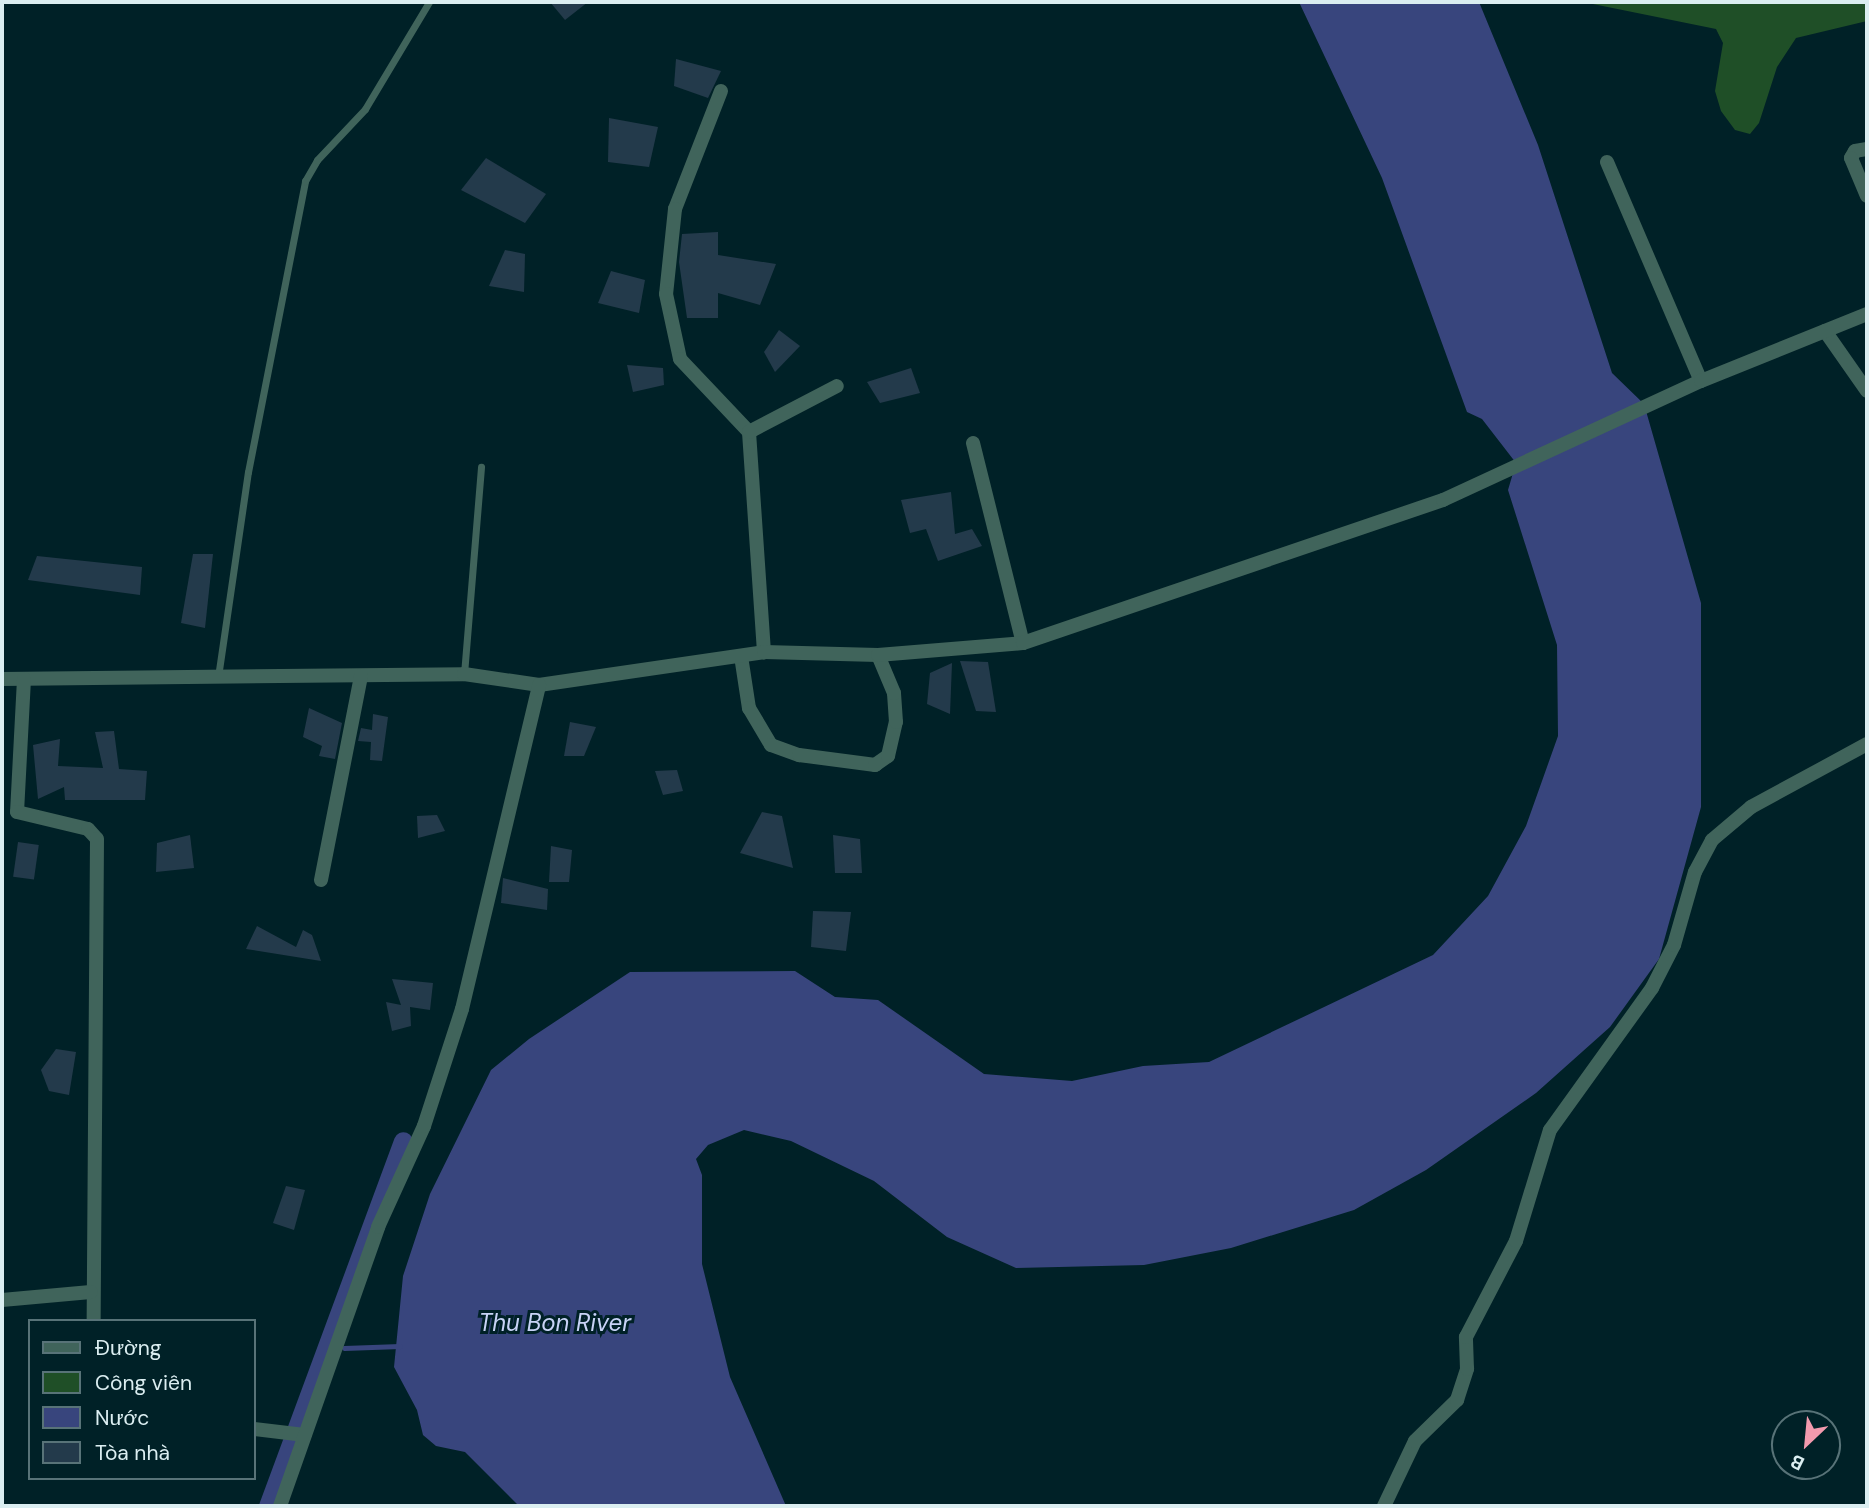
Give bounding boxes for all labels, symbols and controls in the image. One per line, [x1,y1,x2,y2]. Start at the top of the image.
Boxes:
water label: Thu Bon River [479,1309,631,1337]
legend [28,1319,256,1480]
text: Đường [95,1334,162,1362]
text: Công viên [95,1369,192,1397]
text: Nước [95,1404,149,1432]
north arrow [1771,1410,1841,1480]
text: Tòa nhà [95,1439,170,1467]
text: B [1787,1449,1808,1476]

